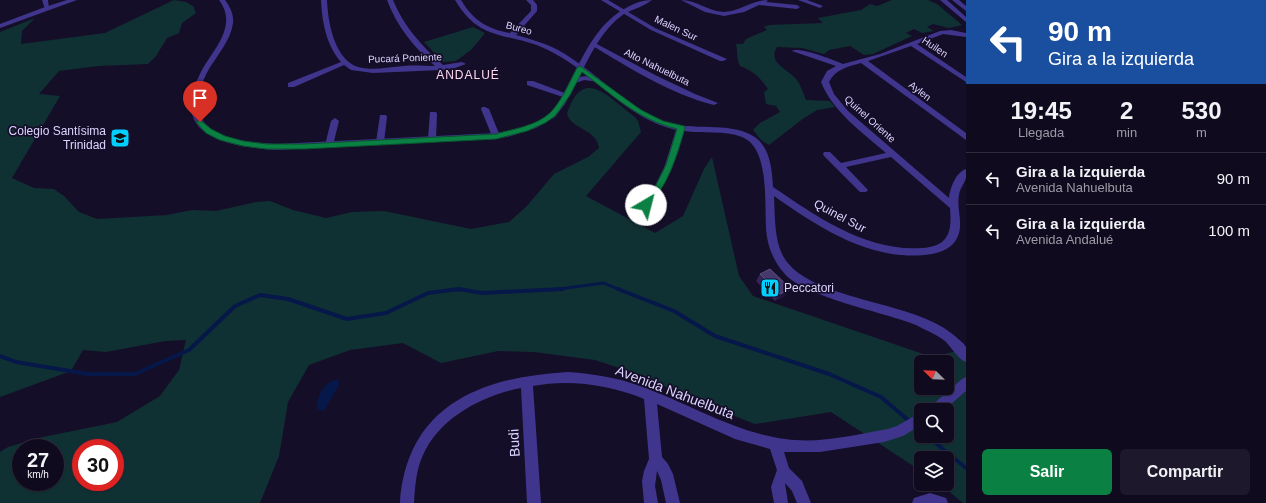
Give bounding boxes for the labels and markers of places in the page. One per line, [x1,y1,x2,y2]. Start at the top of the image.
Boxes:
pin [183,81,217,122]
place label: Colegio Santísima Trinidad [9,124,106,152]
school or university icon: Colegio Santísima Trinidad [109,127,131,149]
restaurant icon: Peccatori [759,277,781,299]
place label: Peccatori [784,281,834,295]

